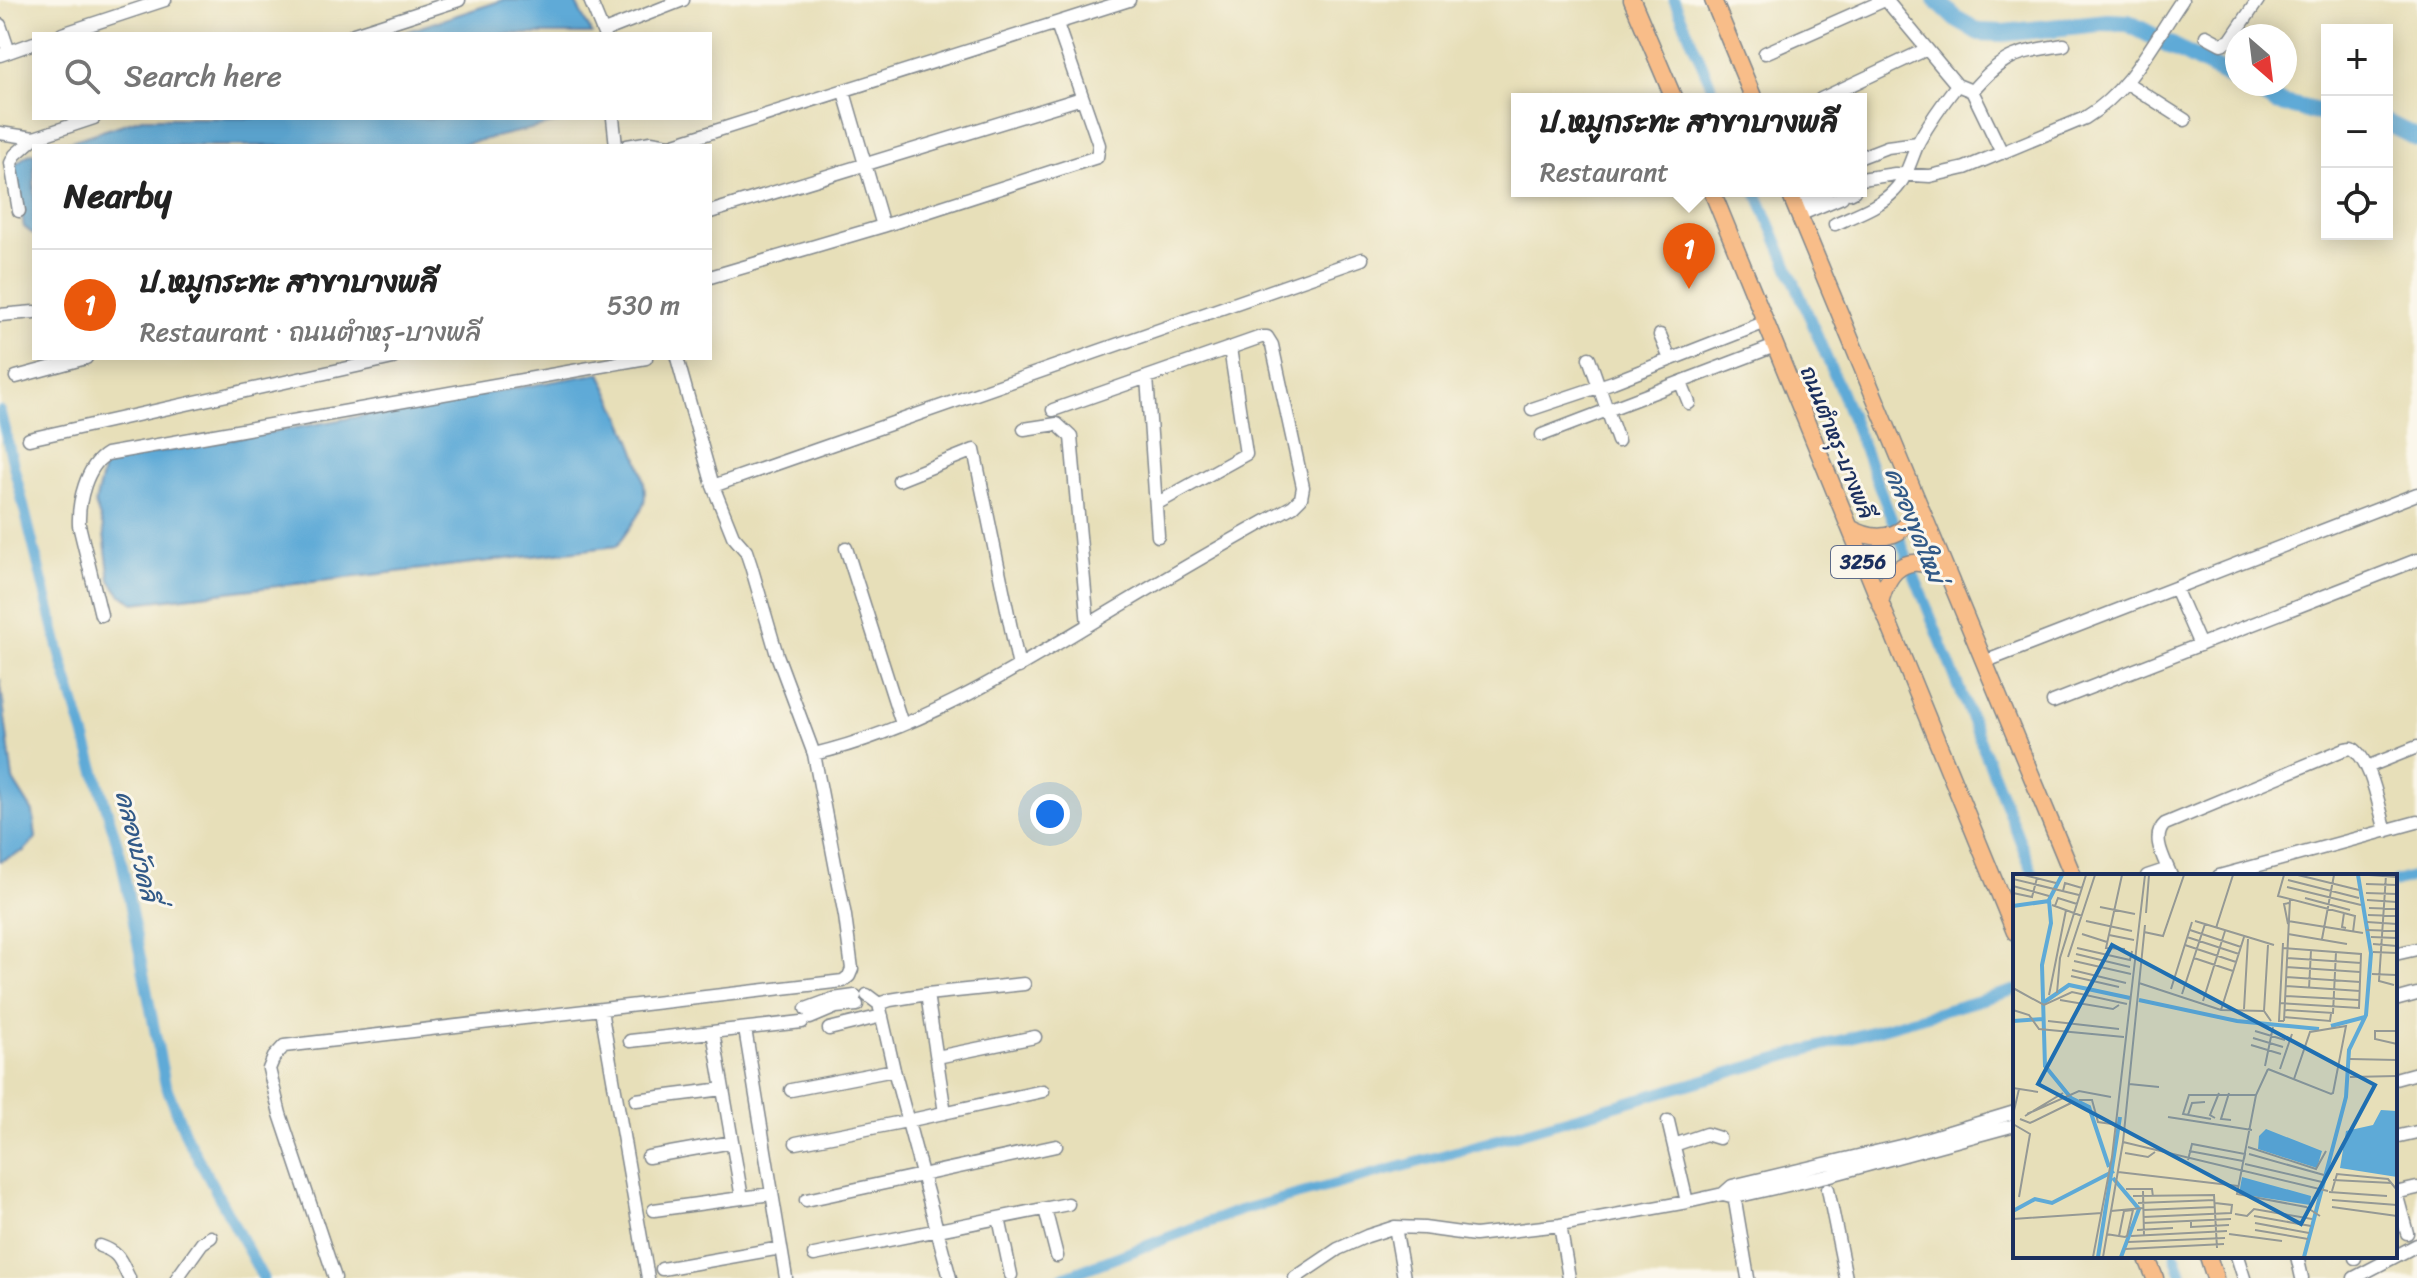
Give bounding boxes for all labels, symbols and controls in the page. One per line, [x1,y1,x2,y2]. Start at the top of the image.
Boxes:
north arrow [2225,24,2297,96]
map controls [2321,24,2393,240]
button: + [2321,24,2393,96]
search box [32,32,712,120]
text: Search here [124,49,282,103]
icon: search [60,54,104,98]
popup [1511,93,1867,197]
text: ป.หมูกระทะ สาขาบางพลี [1540,95,1838,149]
button: − [2321,96,2393,168]
text: Restaurant [1540,149,1669,195]
text: Nearby [64,166,172,226]
button: locate [2321,168,2393,240]
pin: 1 [1663,223,1715,289]
text: ป.หมูกระทะ สาขาบางพลี [140,255,438,309]
text: 1 [84,282,96,328]
text: 530 m [607,282,680,328]
text: Restaurant · ถนนตำหรุ-บางพลี [140,309,481,355]
street label: ถนนตำหรุ-บางพลี [1789,360,1887,528]
water label: คลองขุดใหม่ [1873,461,1960,596]
road number: 3256 [1831,546,1895,578]
water label: คลองบัวคลี่ [103,787,174,916]
your location [1030,794,1070,834]
inset map [2013,874,2397,1258]

